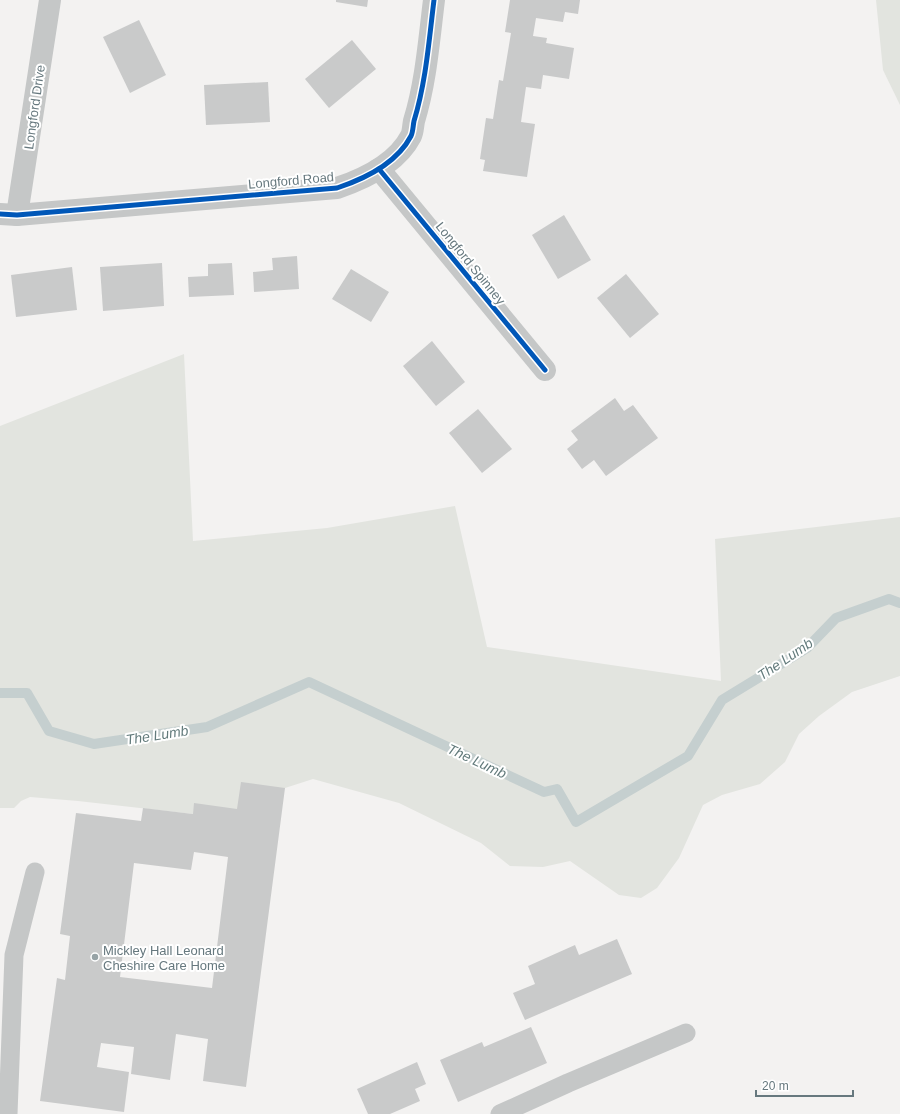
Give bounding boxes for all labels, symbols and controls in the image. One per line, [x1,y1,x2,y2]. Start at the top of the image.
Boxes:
street label: Longford Drive [21,64,48,150]
street label: Longford Road [248,169,335,192]
street label: Longford Spinney [433,219,509,308]
water label: The Lumb [754,635,816,683]
water label: The Lumb [125,722,190,748]
water label: The Lumb [445,740,509,782]
place label: Mickley Hall Leonard Cheshire Care Home [103,943,225,973]
marker: Mickley Hall Leonard Cheshire Care Home [90,952,100,962]
scale bar [756,1072,853,1098]
text: 20 m [762,1079,789,1093]

